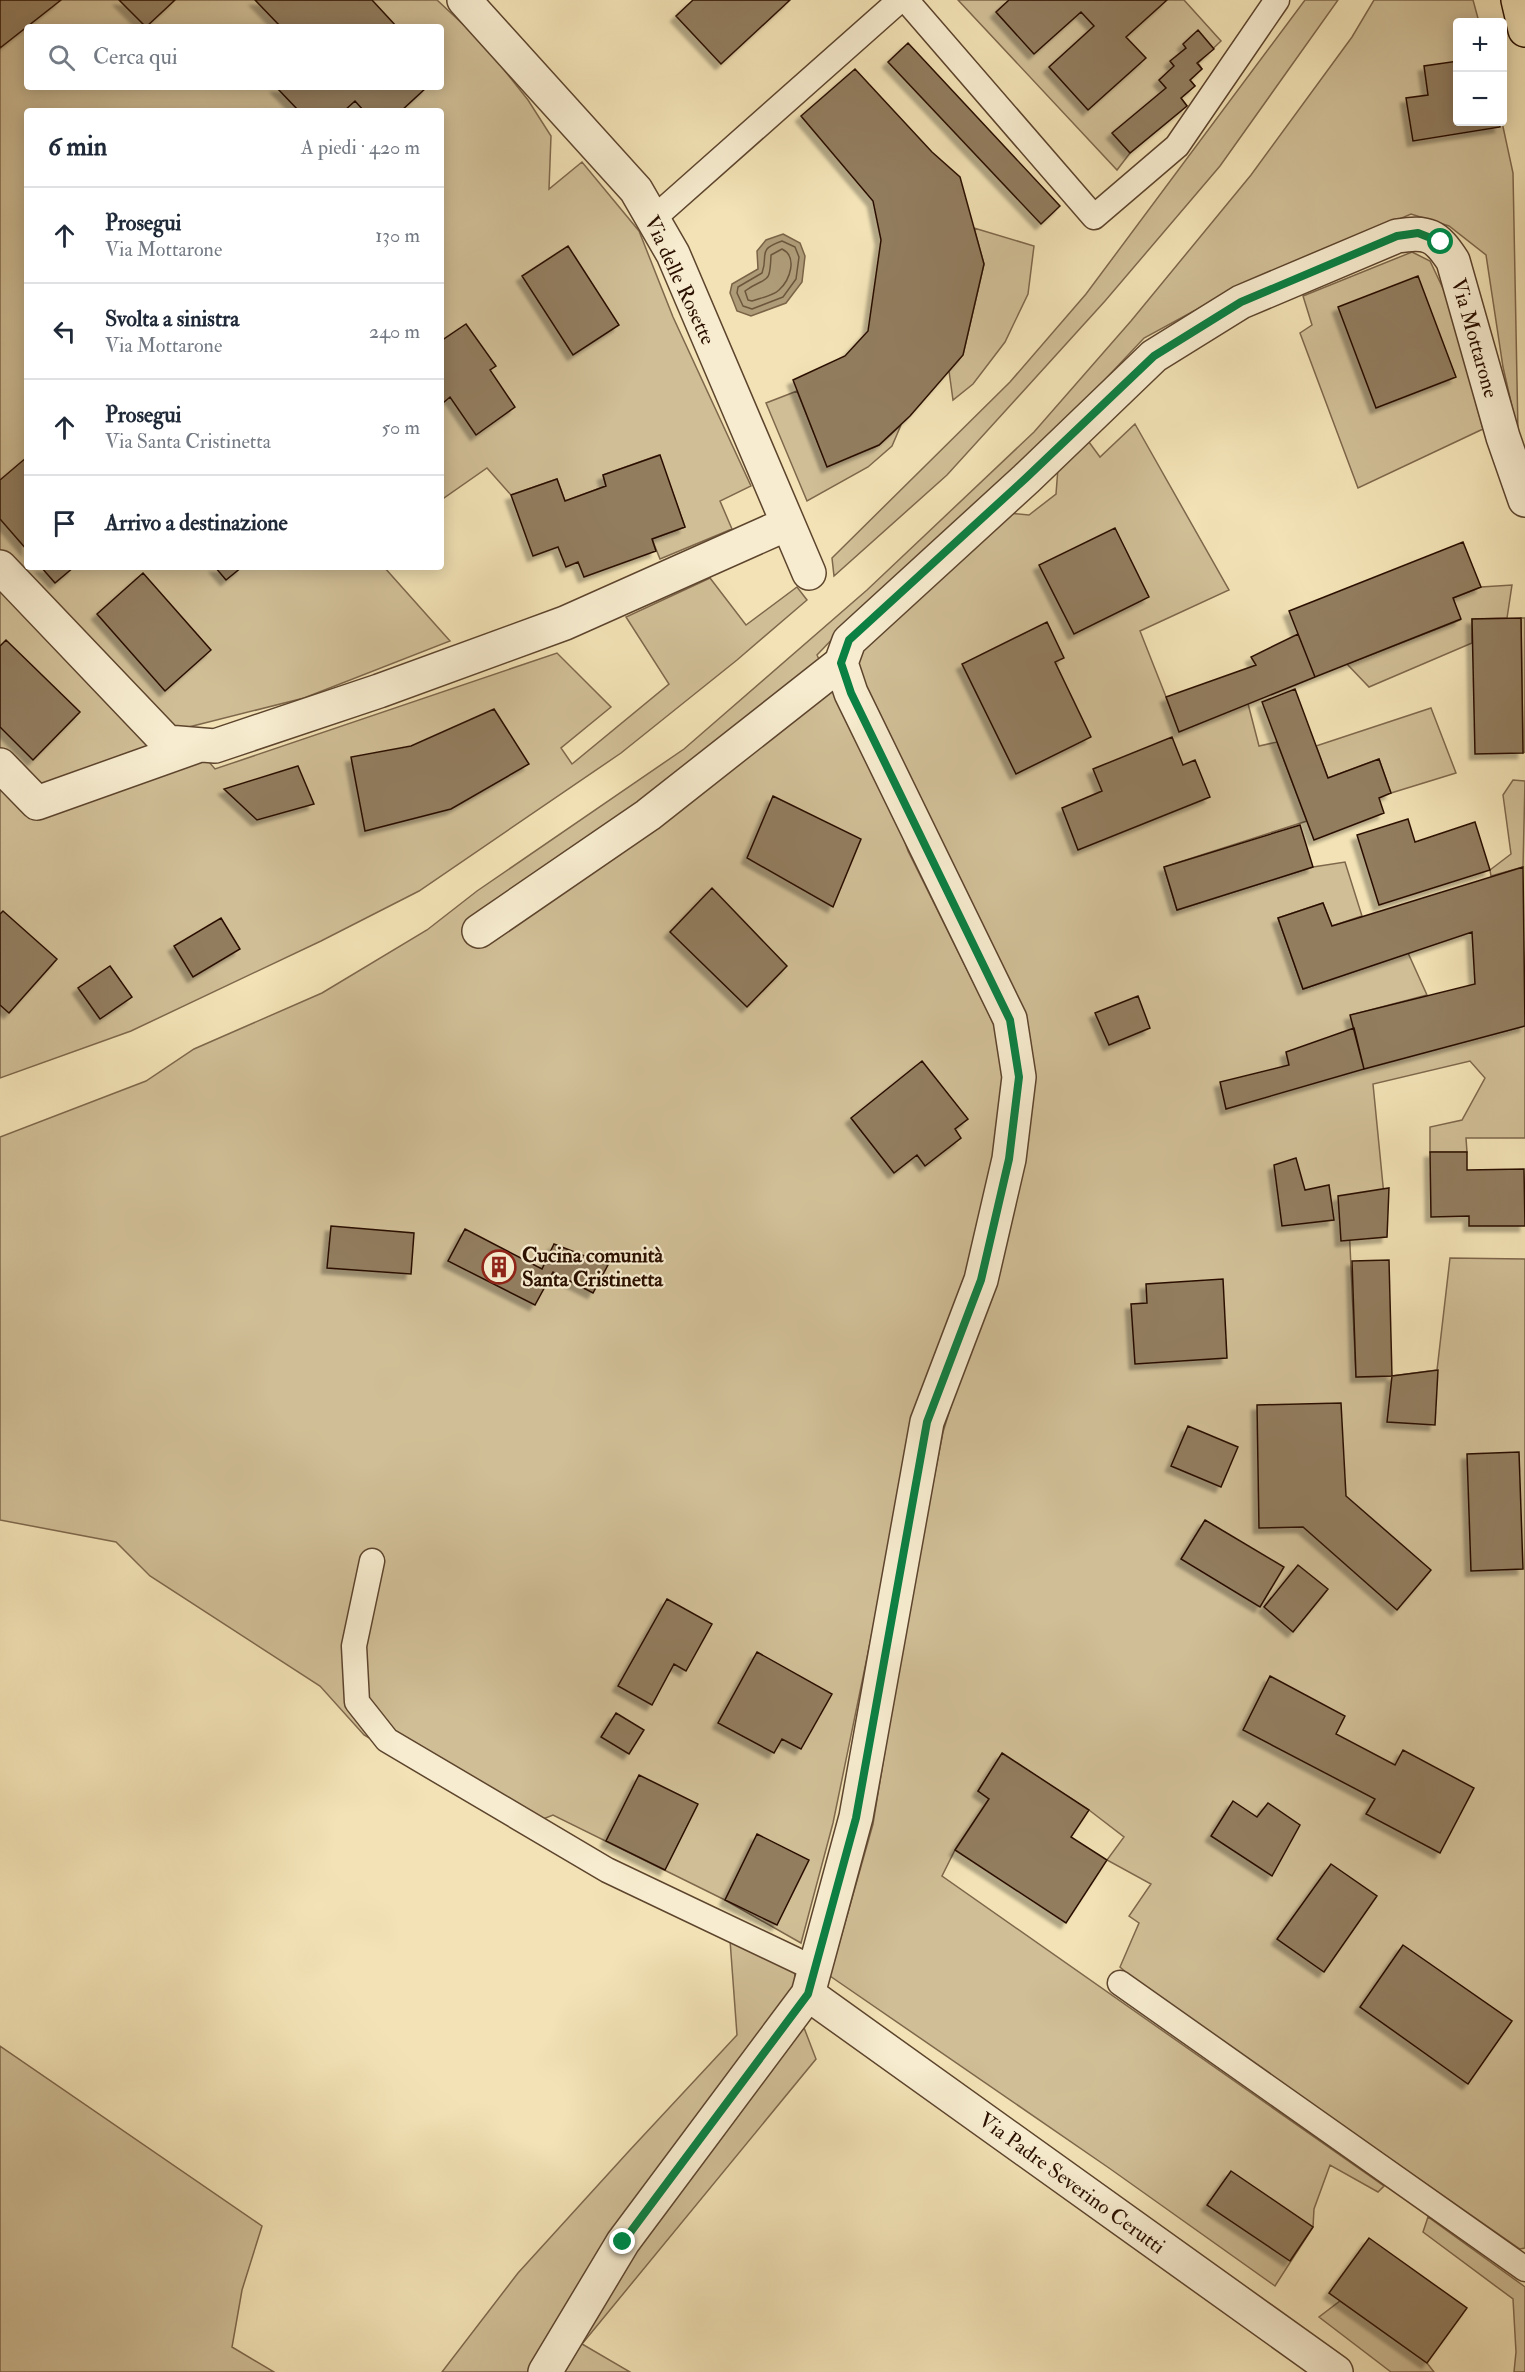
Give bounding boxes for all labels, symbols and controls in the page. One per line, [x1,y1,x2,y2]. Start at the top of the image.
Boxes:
map controls [1453,18,1507,126]
button: + [1453,18,1507,72]
search box [24,24,444,90]
icon: search [45,41,78,74]
text: Cerca qui [93,43,178,71]
button: − [1453,72,1507,126]
text: 6 min [48,131,107,163]
text: A piedi · 420 m [301,135,420,160]
text: Prosegui [105,209,181,237]
street label: Via delle Rosette [638,211,721,349]
icon: ahead [48,219,81,252]
text: 130 m [375,223,420,248]
route start [1427,228,1453,254]
text: Via Mottarone [105,237,222,262]
street label: Via Mottarone [1445,275,1505,401]
text: Svolta a sinistra [105,305,239,333]
icon: left [48,315,81,348]
text: 240 m [369,319,420,344]
text: Via Mottarone [105,333,222,358]
text: Prosegui [105,401,181,429]
icon: ahead [48,411,81,444]
text: 50 m [381,415,420,440]
text: Via Santa Cristinetta [105,429,271,454]
icon: arrive [48,507,81,540]
text: Arrivo a destinazione [105,509,288,537]
place label: Cucina comunità Santa Cristinetta [522,1242,665,1293]
building icon: Cucina comunità Santa Cristinetta [481,1249,517,1285]
street label: Via Padre Severino Cerutti [973,2107,1171,2260]
route end [609,2228,635,2254]

